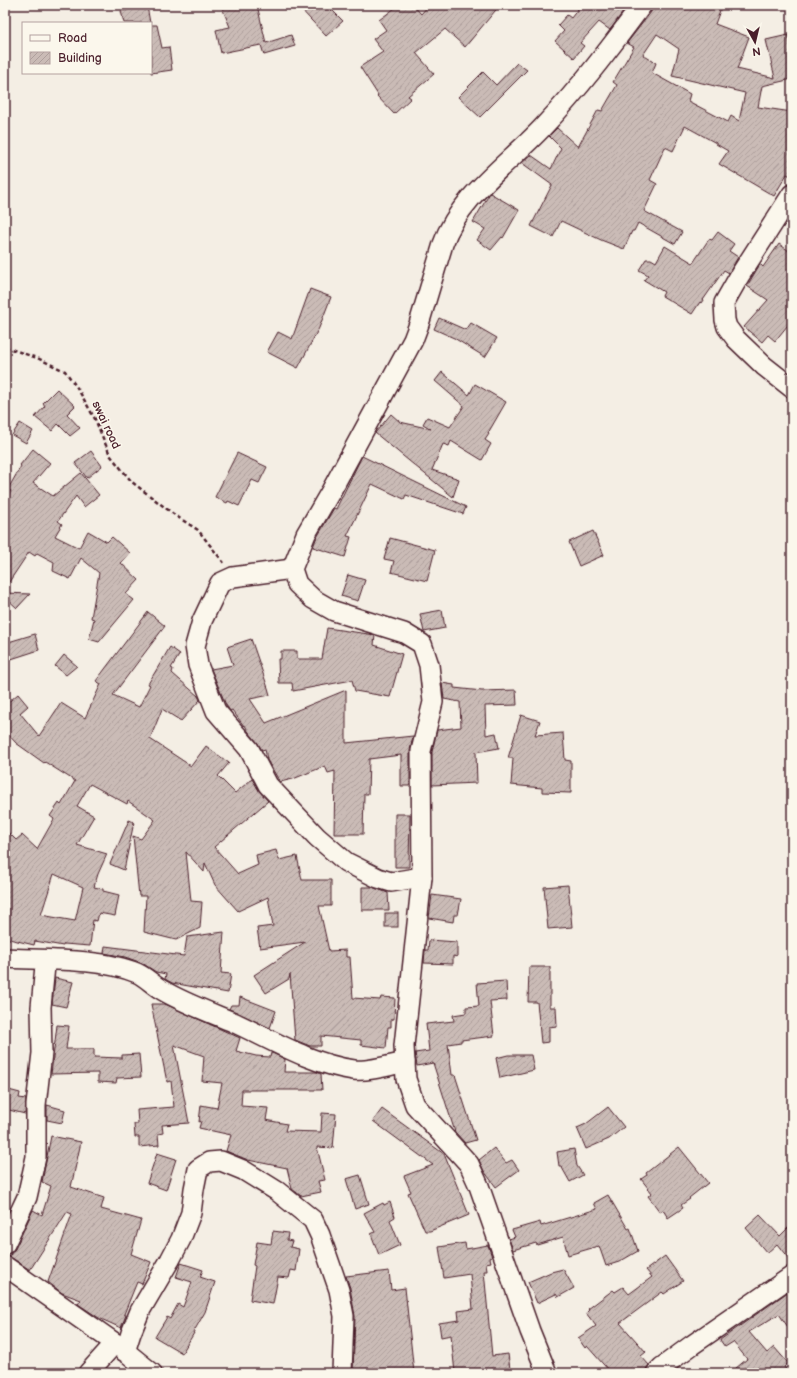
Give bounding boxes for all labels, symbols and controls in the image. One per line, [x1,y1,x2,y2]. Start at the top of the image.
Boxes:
legend [22,22,152,74]
north arrow [735,22,775,62]
text: Road [58,31,87,46]
text: N [751,44,761,58]
text: Building [58,51,102,66]
street label: swai road [88,399,124,452]

